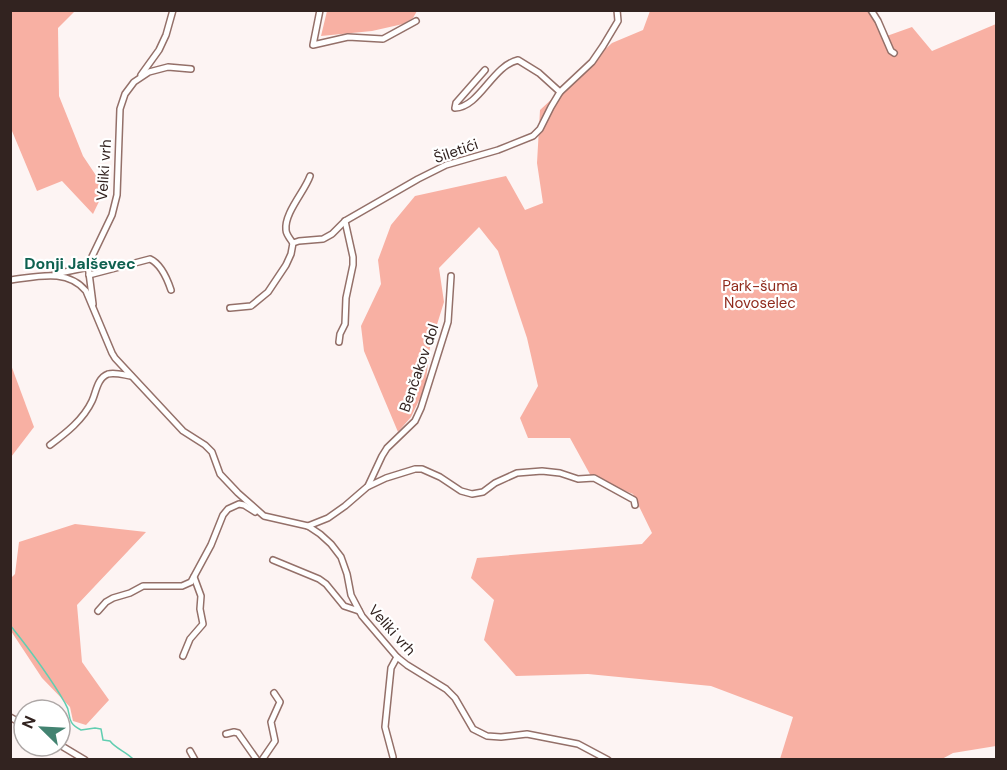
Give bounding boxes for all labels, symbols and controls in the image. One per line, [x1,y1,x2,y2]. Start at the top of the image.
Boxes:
street label: Šiletići [431,134,481,168]
street label: Veliki vrh [92,138,116,202]
district label: Donji Jalševec [24,253,136,274]
park label: Park-šuma Novoselec [722,276,798,313]
street label: Benčakov dol [395,321,443,415]
street label: Veliki vrh [364,600,420,660]
north arrow [12,698,72,758]
text: N [17,713,41,732]

